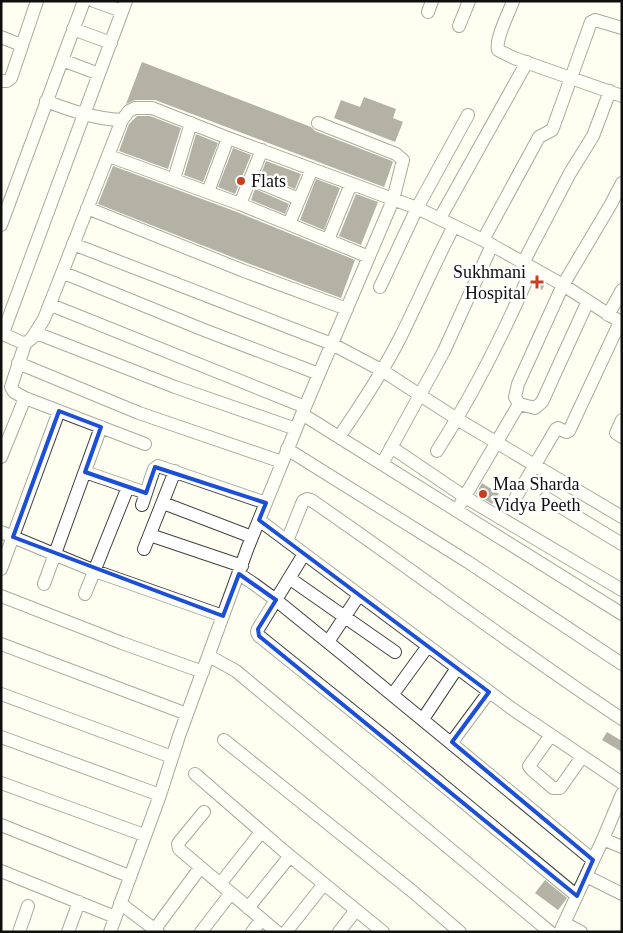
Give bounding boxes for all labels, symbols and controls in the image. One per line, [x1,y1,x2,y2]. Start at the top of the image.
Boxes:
place label: Flats [251,171,286,191]
marker: Flats [235,175,247,187]
place label: Sukhmani Hospital [453,262,526,303]
marker: Sukhmani Hospital [530,275,544,289]
place label: Maa Sharda Vidya Peeth [493,474,580,515]
marker: Maa Sharda Vidya Peeth [477,488,489,500]

